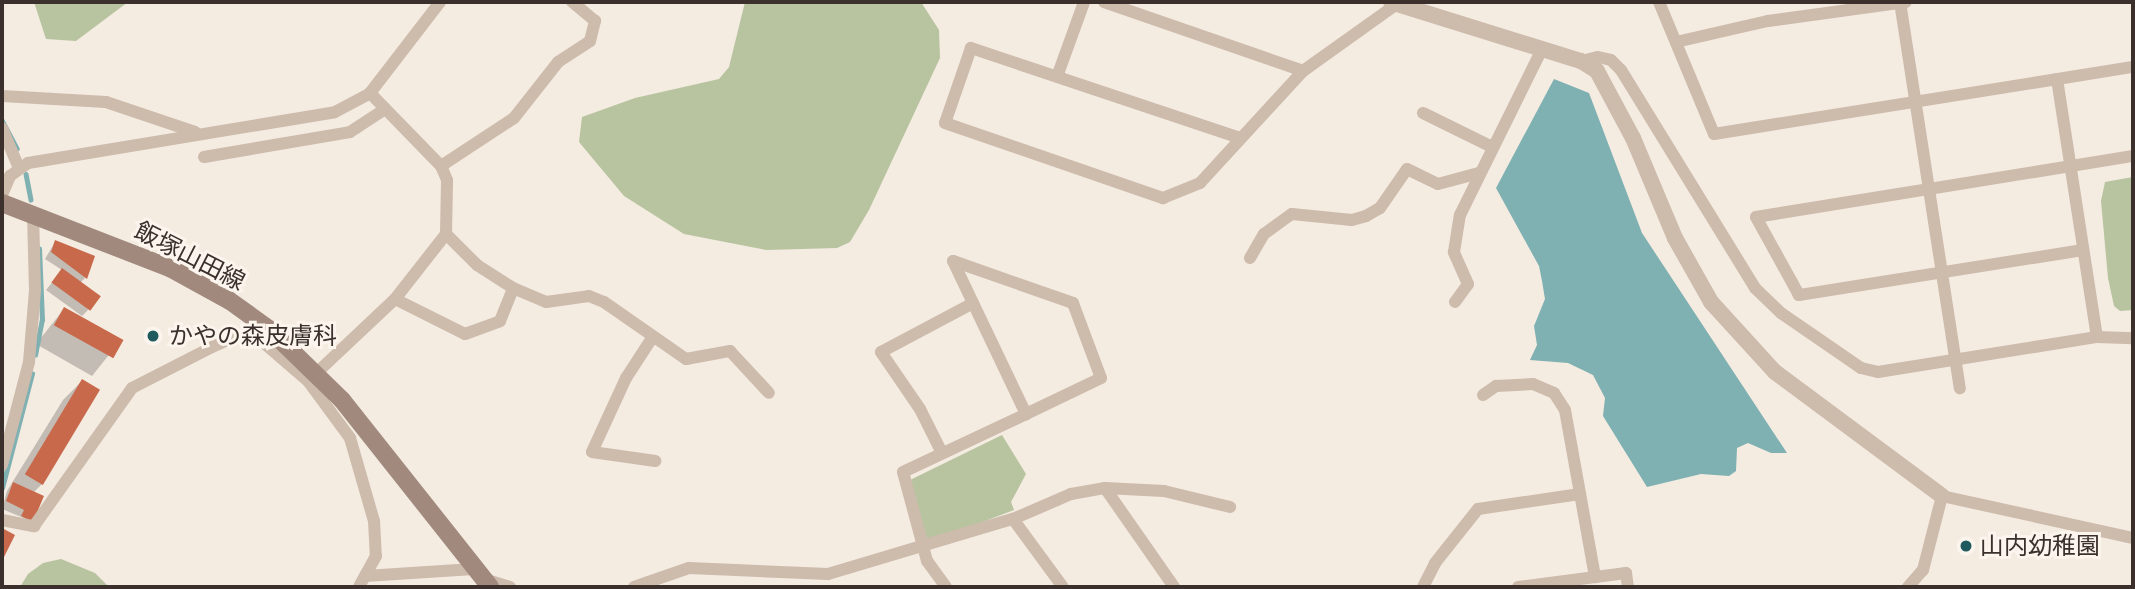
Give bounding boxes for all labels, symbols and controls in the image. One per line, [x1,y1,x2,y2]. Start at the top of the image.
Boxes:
street label: 飯塚山田線 [130,216,250,296]
place label: かやの森皮膚科 [169,322,337,350]
marker: かやの森皮膚科 [143,326,163,346]
place label: 山内幼稚園 [1980,532,2100,560]
marker: 山内幼稚園 [1958,538,1974,554]

